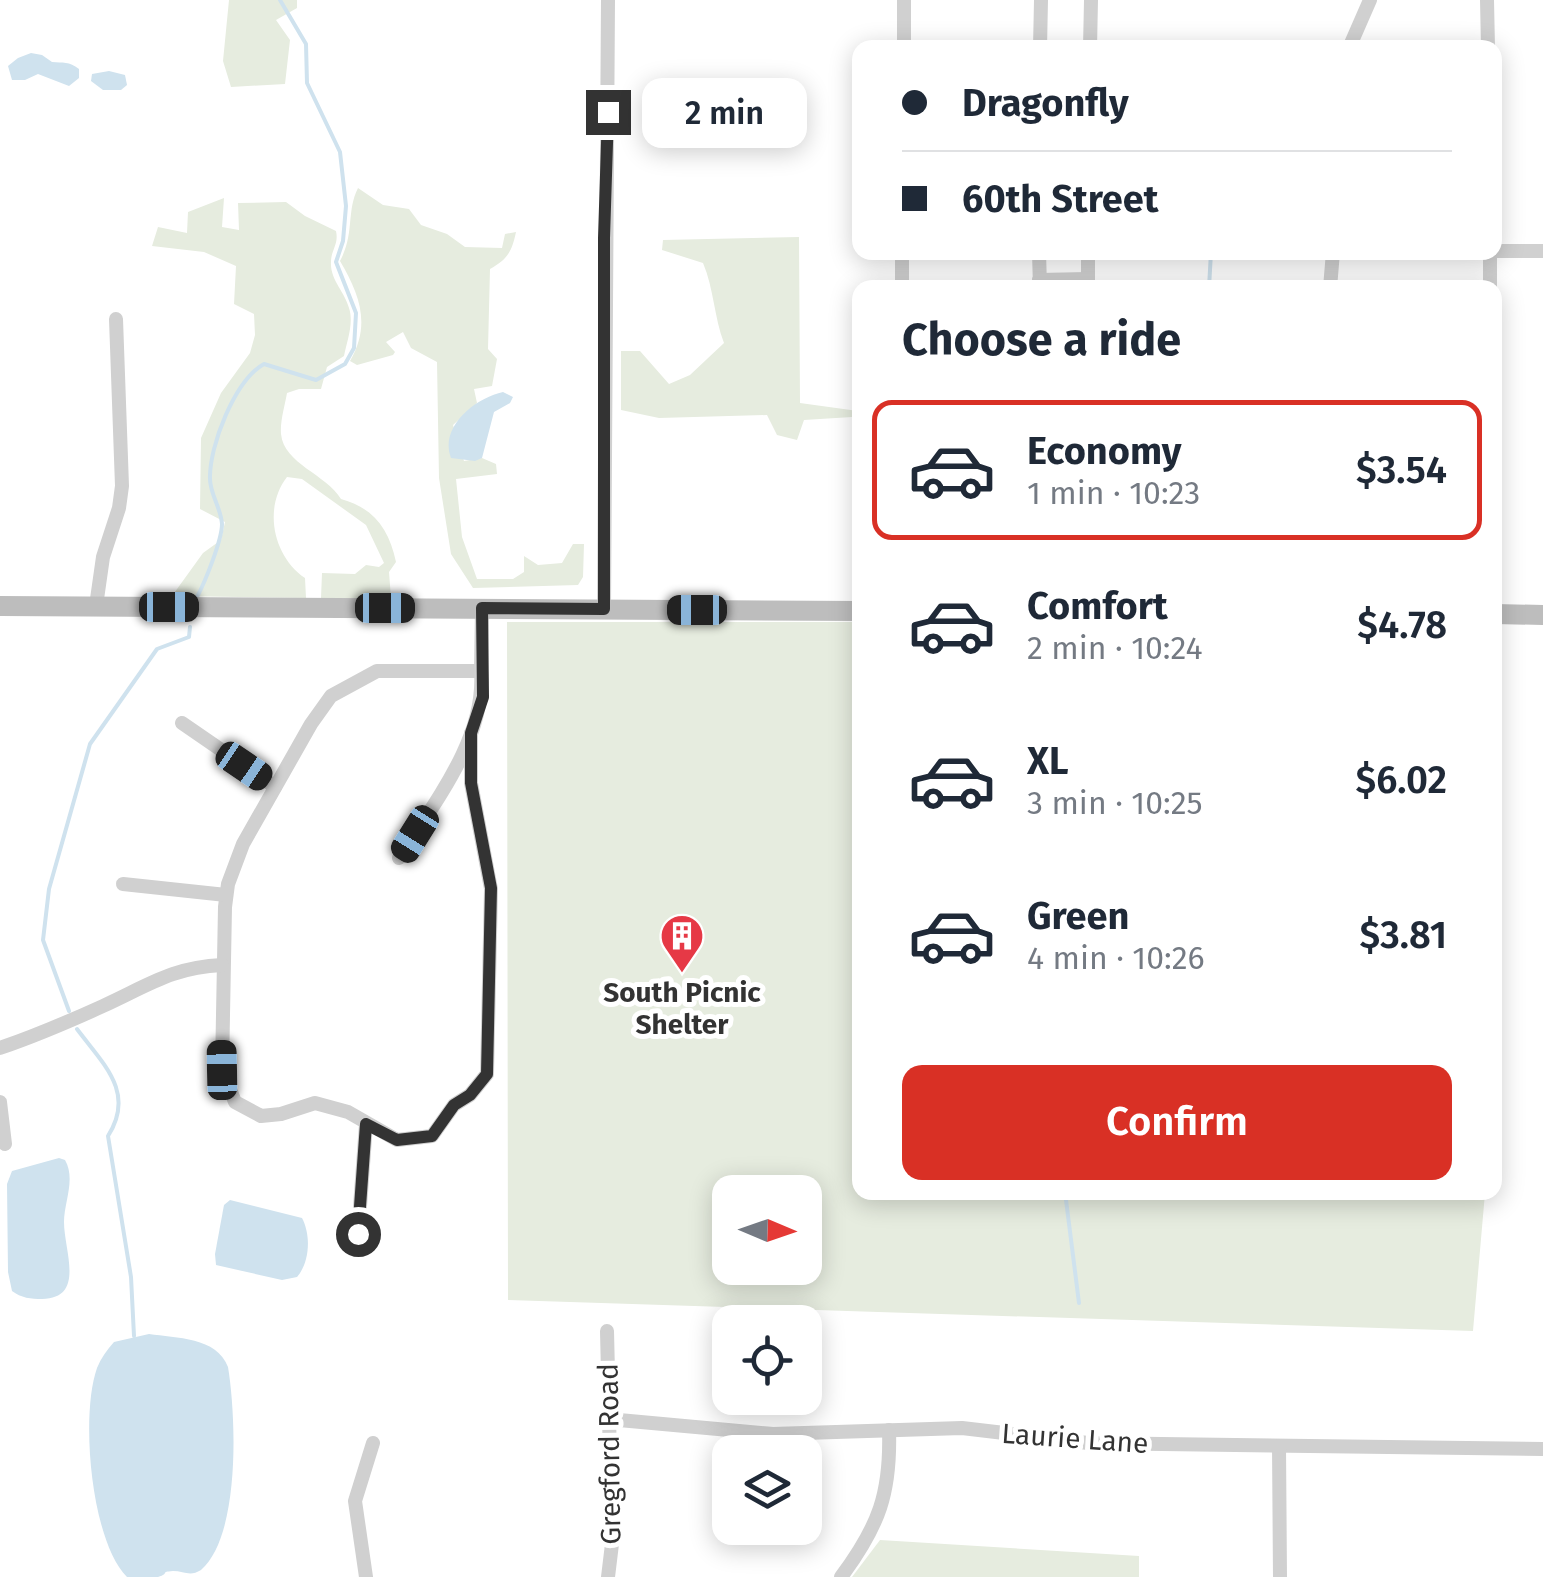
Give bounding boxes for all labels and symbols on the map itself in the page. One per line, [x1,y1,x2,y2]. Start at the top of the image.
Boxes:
callout: 2 min [643,77,808,147]
route end [586,90,631,135]
car [139,592,199,622]
car [355,593,415,623]
car [667,595,727,625]
car [211,737,277,795]
car [386,801,444,867]
building icon: South Picnic Shelter [659,913,705,974]
place label: South Picnic Shelter [603,976,761,1041]
car [206,1040,238,1100]
north arrow [712,1175,822,1285]
route start [336,1212,381,1257]
street label: Gregford Road [591,1363,628,1545]
street label: Laurie Lane [1000,1417,1150,1460]

